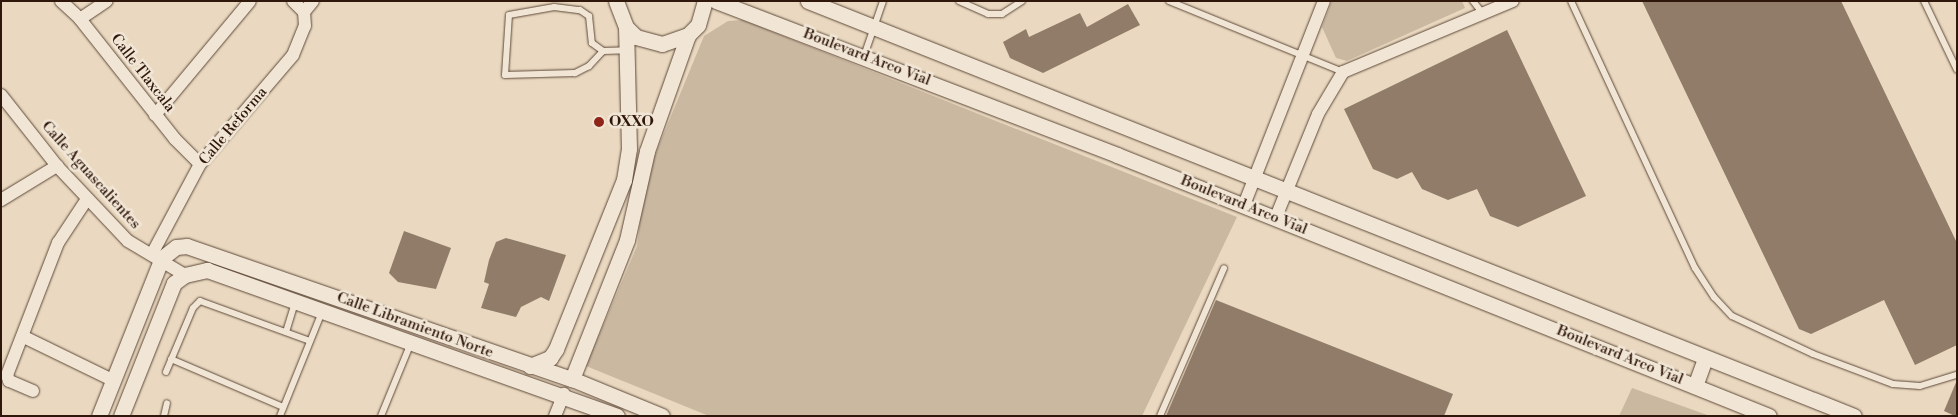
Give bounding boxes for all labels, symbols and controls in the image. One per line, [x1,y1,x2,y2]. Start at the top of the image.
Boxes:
street label: Boulevard Arco Vial [801,24,933,90]
street label: Calle Tlaxcala [107,30,179,116]
street label: Calle Reforma [195,83,271,169]
place label: OXXO [609,113,654,131]
marker: OXXO [593,116,605,128]
street label: Calle Aguascalientes [38,117,144,233]
street label: Boulevard Arco Vial [1178,171,1310,239]
street label: Calle Libramiento Norte [334,288,496,362]
street label: Boulevard Arco Vial [1554,321,1686,389]

